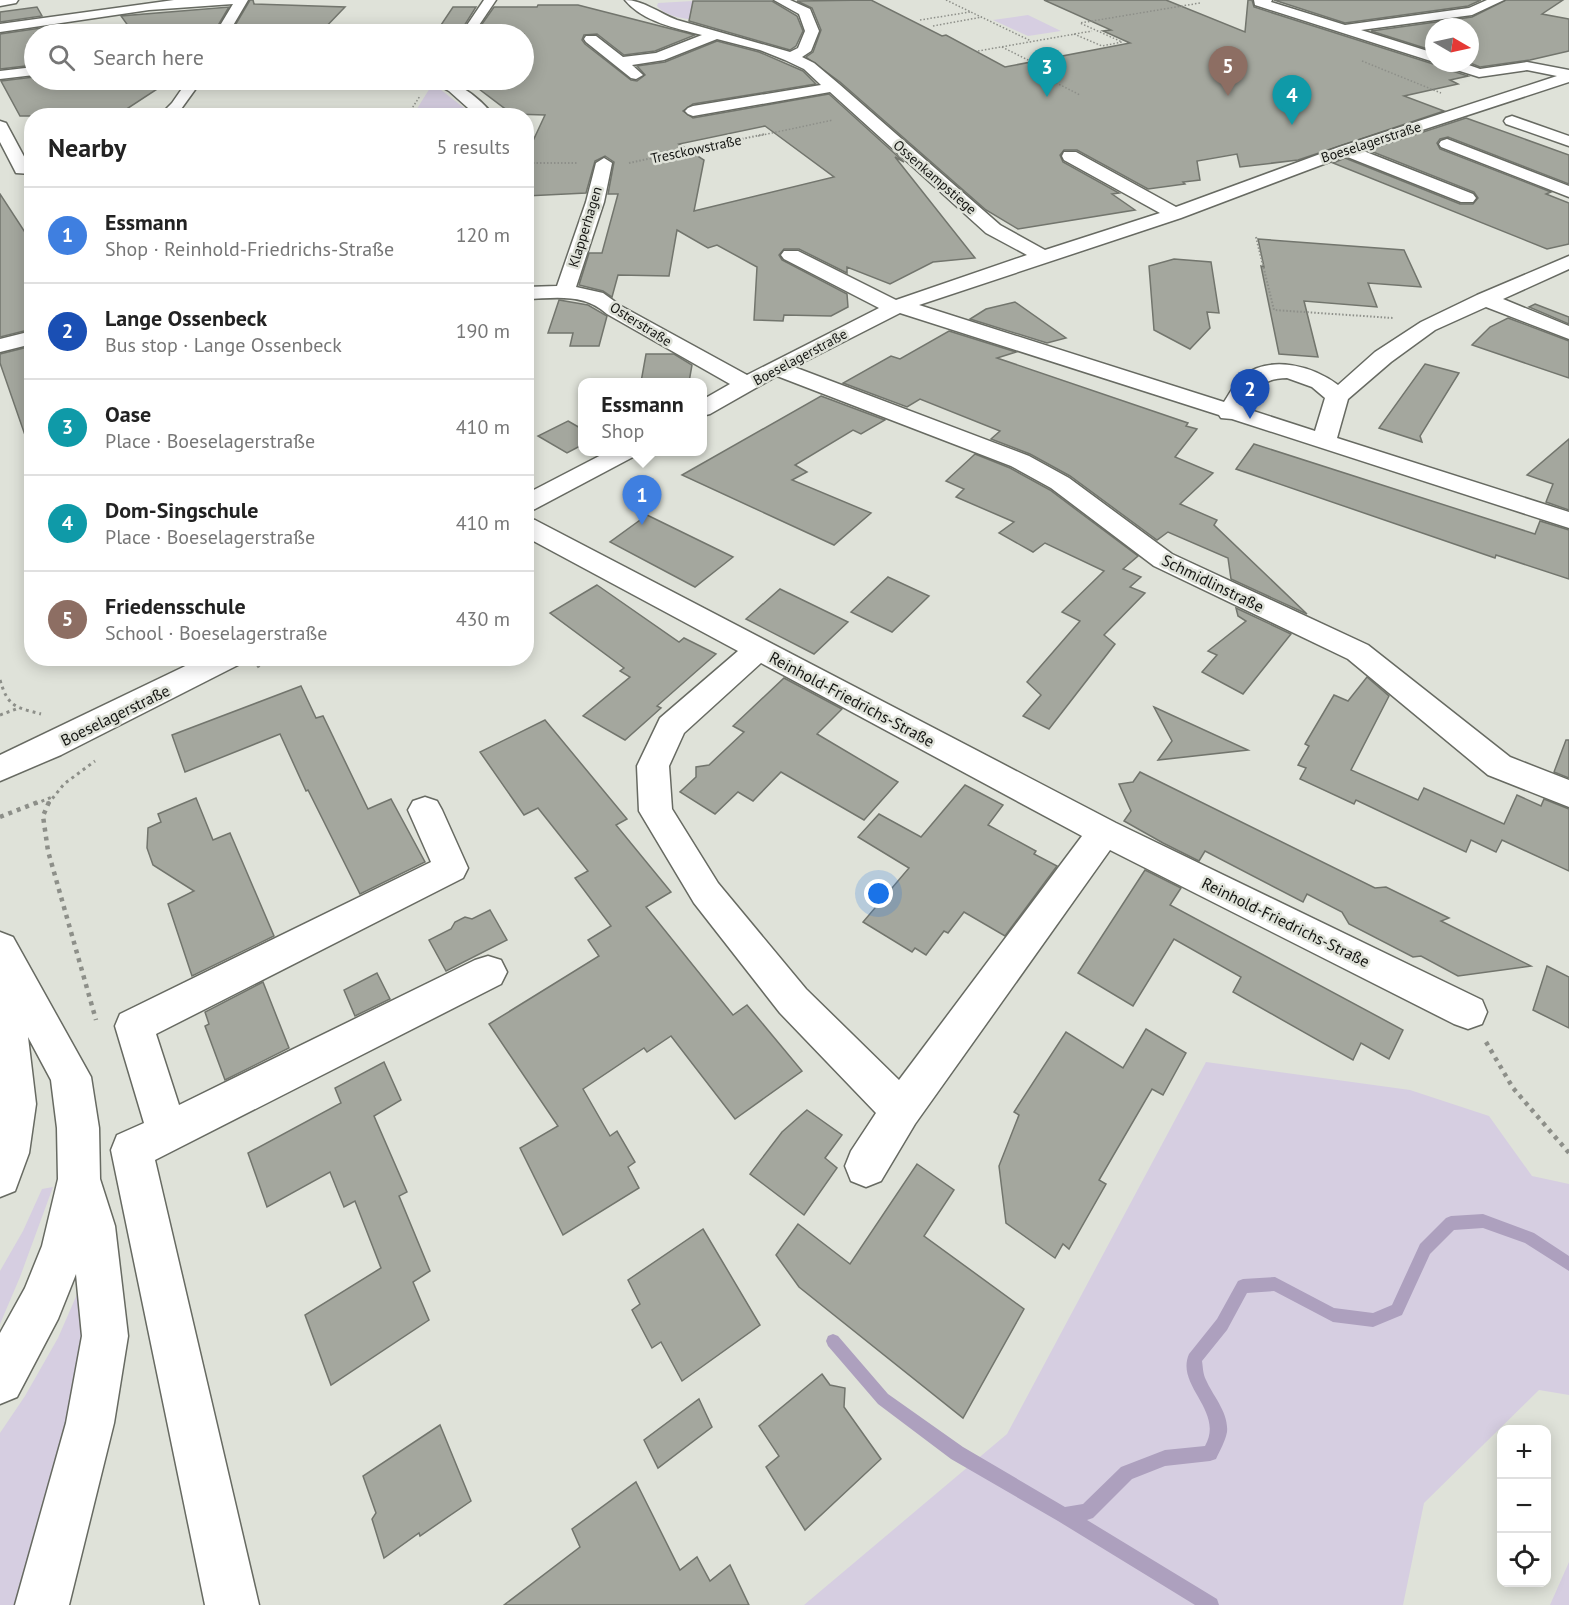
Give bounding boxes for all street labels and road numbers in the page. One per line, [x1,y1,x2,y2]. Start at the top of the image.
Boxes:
street label: Boeselagerstraße [1319,117,1423,167]
street label: Tresckowstraße [649,131,743,167]
street label: Ossenkampstiege [890,136,980,218]
street label: Klapperhagen [564,184,606,270]
street label: Osterstraße [607,298,675,350]
street label: Boeselagerstraße [750,325,850,389]
street label: Schmidlinstraße [1159,550,1267,616]
street label: Reinhold-Friedrichs-Straße [766,647,938,751]
street label: Boeselagerstraße [57,680,173,750]
street label: Reinhold-Friedrichs-Straße [1199,873,1373,971]

